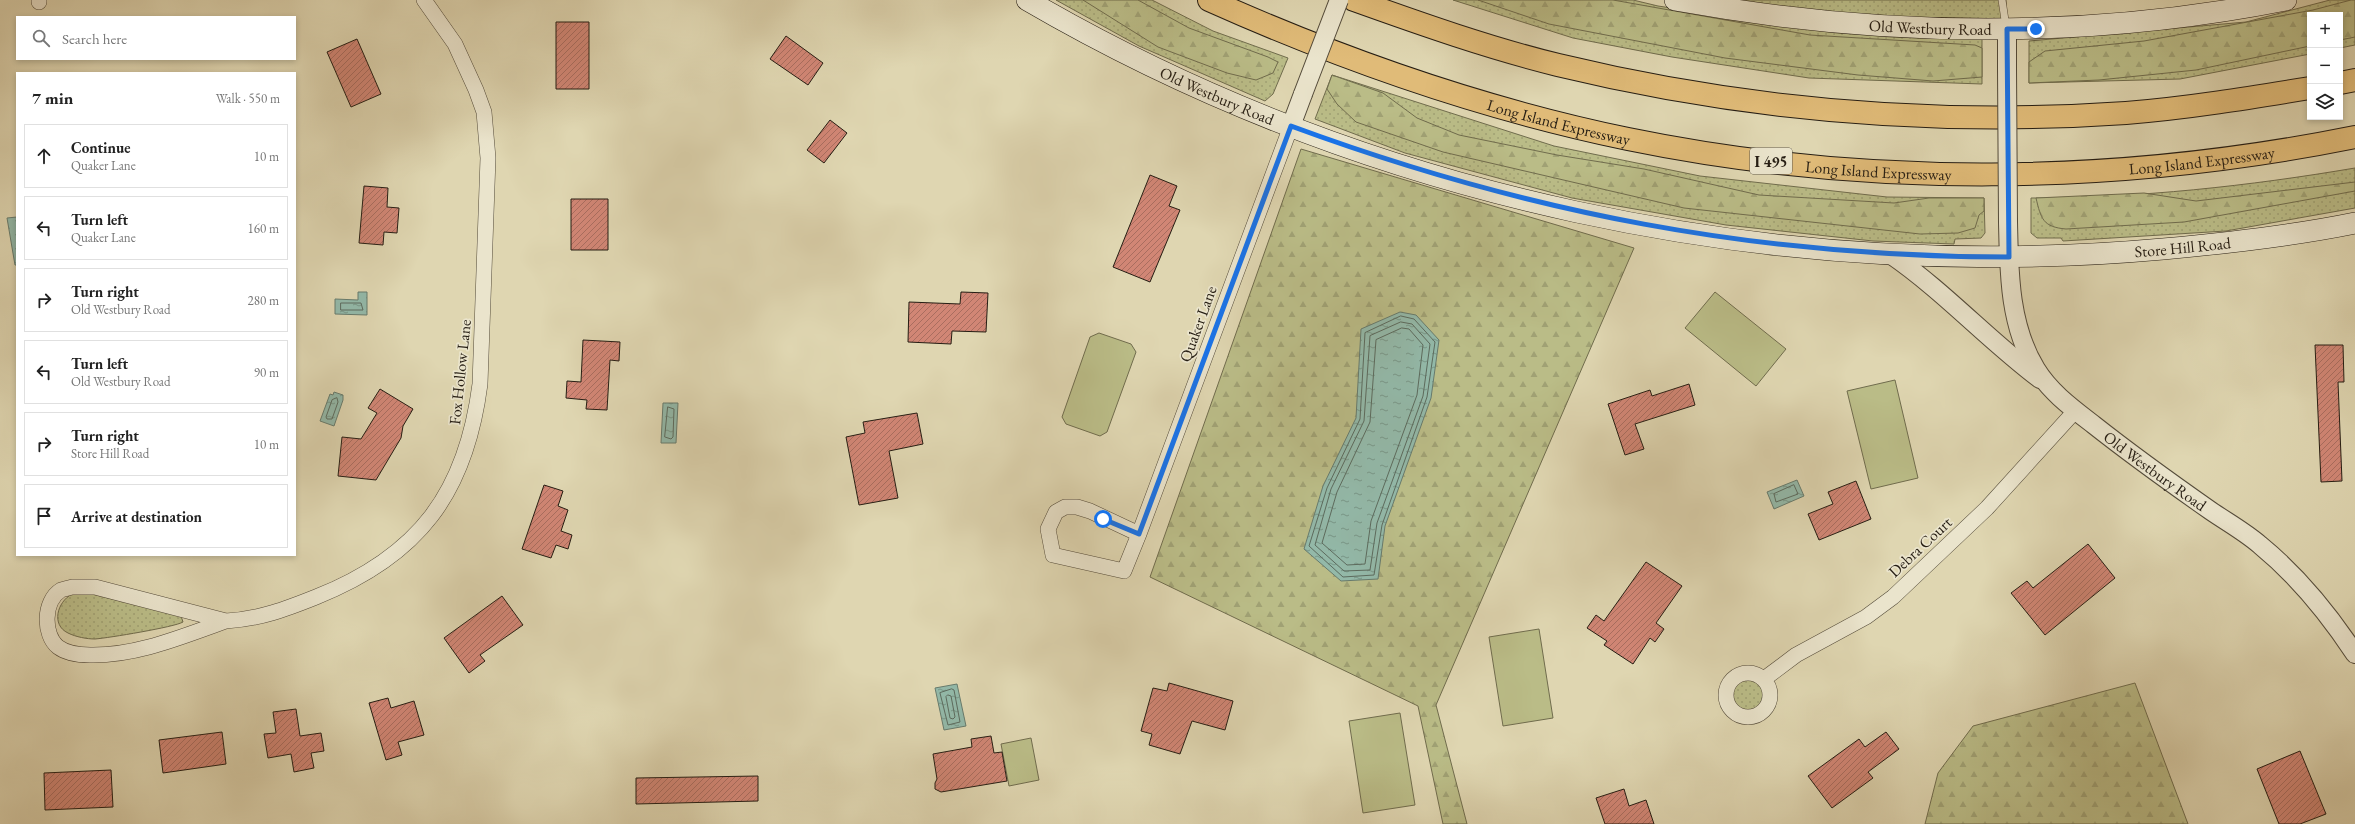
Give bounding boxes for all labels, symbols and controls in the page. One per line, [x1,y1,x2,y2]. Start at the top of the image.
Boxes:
map controls [2307,12,2343,120]
button: + [2307,12,2343,48]
street label: Old Westbury Road [1868,14,1992,39]
search box [16,16,296,60]
route end [2027,20,2045,38]
icon: search [30,27,52,49]
text: Search here [62,29,127,48]
button: − [2307,48,2343,84]
street label: Old Westbury Road [1157,61,1278,130]
button: layers [2307,84,2343,120]
text: 7 min [32,87,73,109]
text: Walk · 550 m [216,90,280,107]
street label: Long Island Expressway [1485,94,1633,150]
text: Continue [71,138,131,157]
street label: Long Island Expressway [2128,141,2277,179]
icon: ahead [33,145,55,167]
text: 10 m [254,148,279,165]
road number: I 495 [1750,148,1792,174]
street label: Long Island Expressway [1804,155,1953,185]
text: Quaker Lane [71,157,136,174]
text: Turn left [71,210,128,229]
icon: left [33,217,55,239]
text: 160 m [248,220,279,237]
text: Quaker Lane [71,229,136,246]
street label: Store Hill Road [2134,232,2233,262]
text: Turn right [71,282,139,301]
street label: Quaker Lane [1174,283,1222,365]
icon: right [33,289,55,311]
text: 280 m [248,292,279,309]
text: Old Westbury Road [71,301,171,318]
street label: Fox Hollow Lane [444,318,476,426]
text: Turn left [71,354,128,373]
icon: left [33,361,55,383]
text: 90 m [254,364,279,381]
text: Old Westbury Road [71,373,171,390]
text: Turn right [71,426,139,445]
street label: Old Westbury Road [2099,426,2212,516]
icon: right [33,433,55,455]
text: 10 m [254,436,279,453]
text: Store Hill Road [71,445,149,462]
icon: arrive [33,505,55,527]
text: Arrive at destination [71,507,202,526]
route start [1094,510,1112,528]
street label: Debra Court [1884,512,1956,582]

